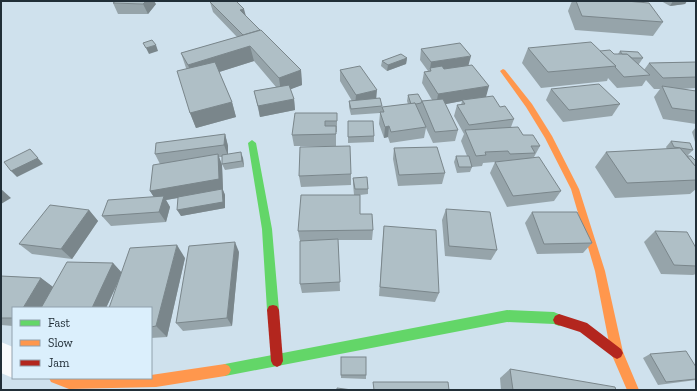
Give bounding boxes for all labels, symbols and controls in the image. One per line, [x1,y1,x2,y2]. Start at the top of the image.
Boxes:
legend [12,307,152,379]
text: Fast [48,316,71,330]
text: Slow [48,336,74,350]
text: Jam [48,356,70,370]

